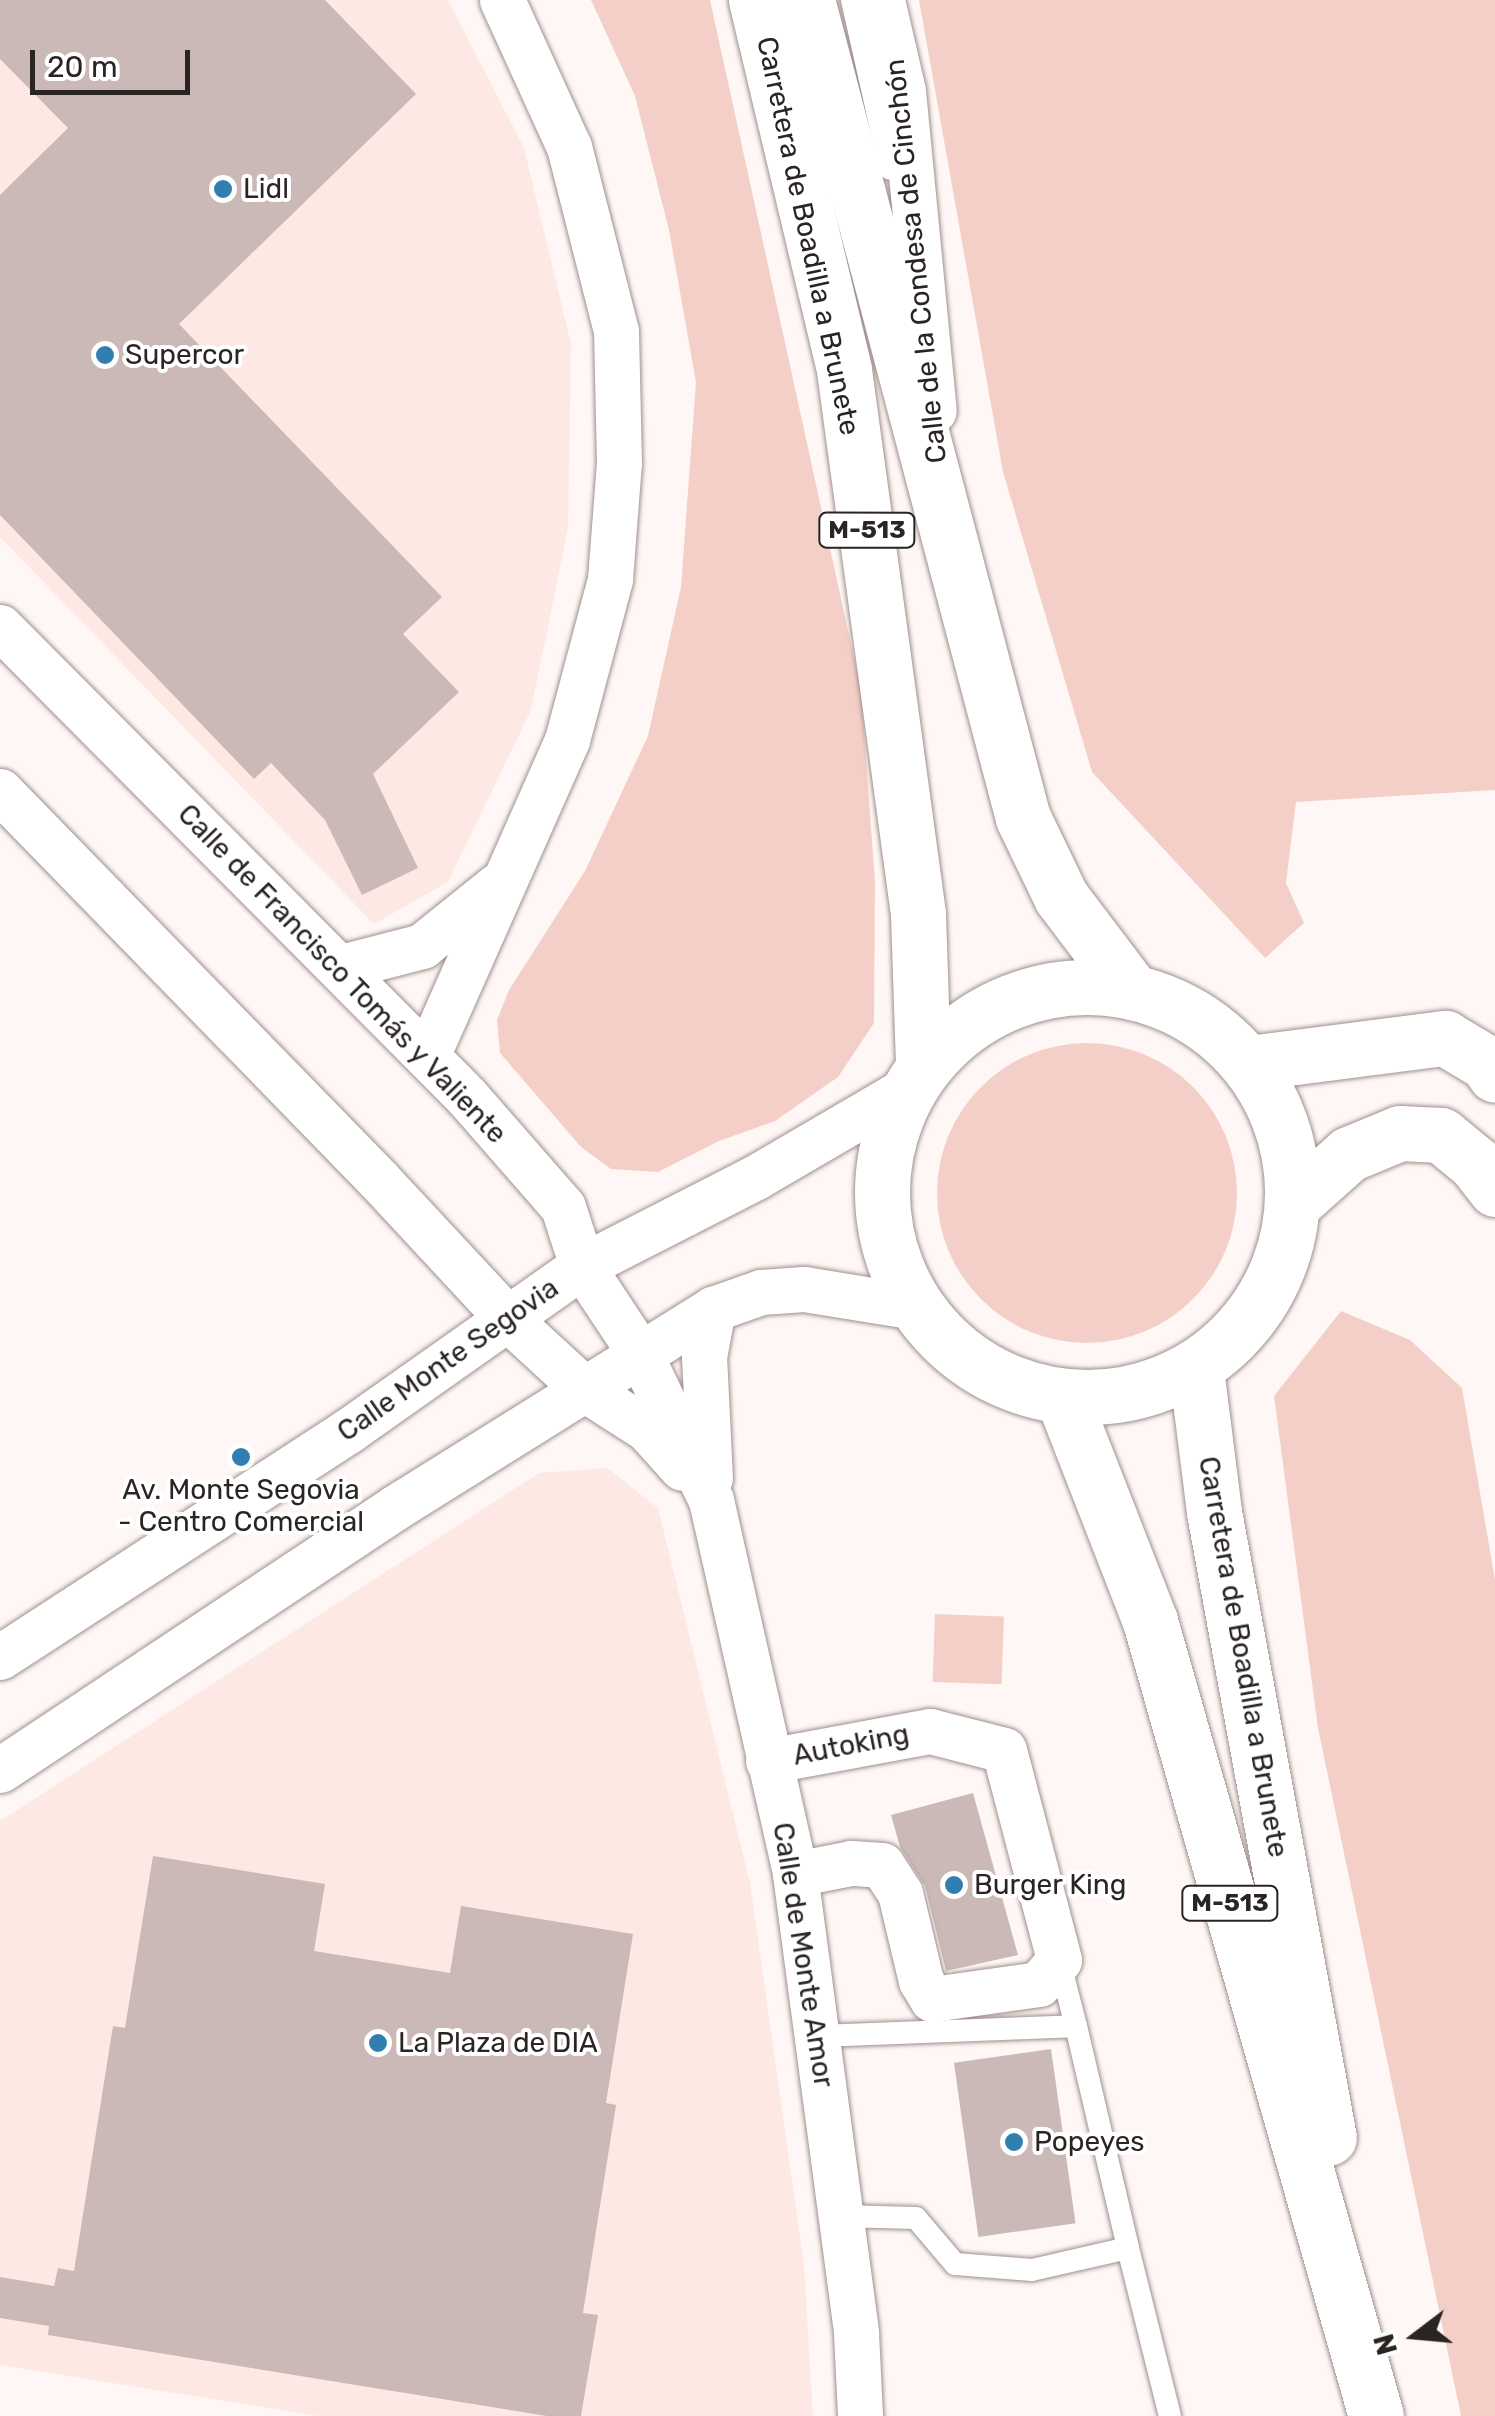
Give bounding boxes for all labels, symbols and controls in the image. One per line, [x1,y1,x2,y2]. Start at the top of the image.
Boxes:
scale bar [35,30,195,92]
street label: Carretera de Boadilla a Brunete [749,34,867,438]
text: 20 m [47,49,118,85]
street label: Calle de la Condesa de Cinchón [878,57,954,465]
place label: Lidl [243,172,289,206]
marker: Lidl [212,178,234,200]
place label: Supercor [125,338,244,372]
marker: Supercor [94,344,116,366]
road number: M-513 [817,510,917,550]
street label: Calle de Francisco Tomás y Valiente [170,796,514,1152]
street label: Calle Monte Segovia [331,1271,565,1449]
marker: Av. Monte Segovia - Centro Comercial [230,1446,252,1468]
street label: Carretera de Boadilla a Brunete [1191,1454,1295,1860]
place label: Av. Monte Segovia - Centro Comercial [118,1473,364,1539]
street label: Autoking [790,1717,912,1773]
street label: Calle de Monte Amor [765,1820,841,2090]
place label: Burger King [974,1868,1127,1902]
marker: Burger King [943,1874,965,1896]
road number: M-513 [1180,1883,1280,1923]
place label: La Plaza de DIA [398,2026,598,2060]
marker: La Plaza de DIA [367,2032,389,2054]
place label: Popeyes [1034,2125,1145,2159]
marker: Popeyes [1003,2131,1025,2153]
north arrow [1365,2286,1465,2386]
text: N [1367,2330,1404,2359]

